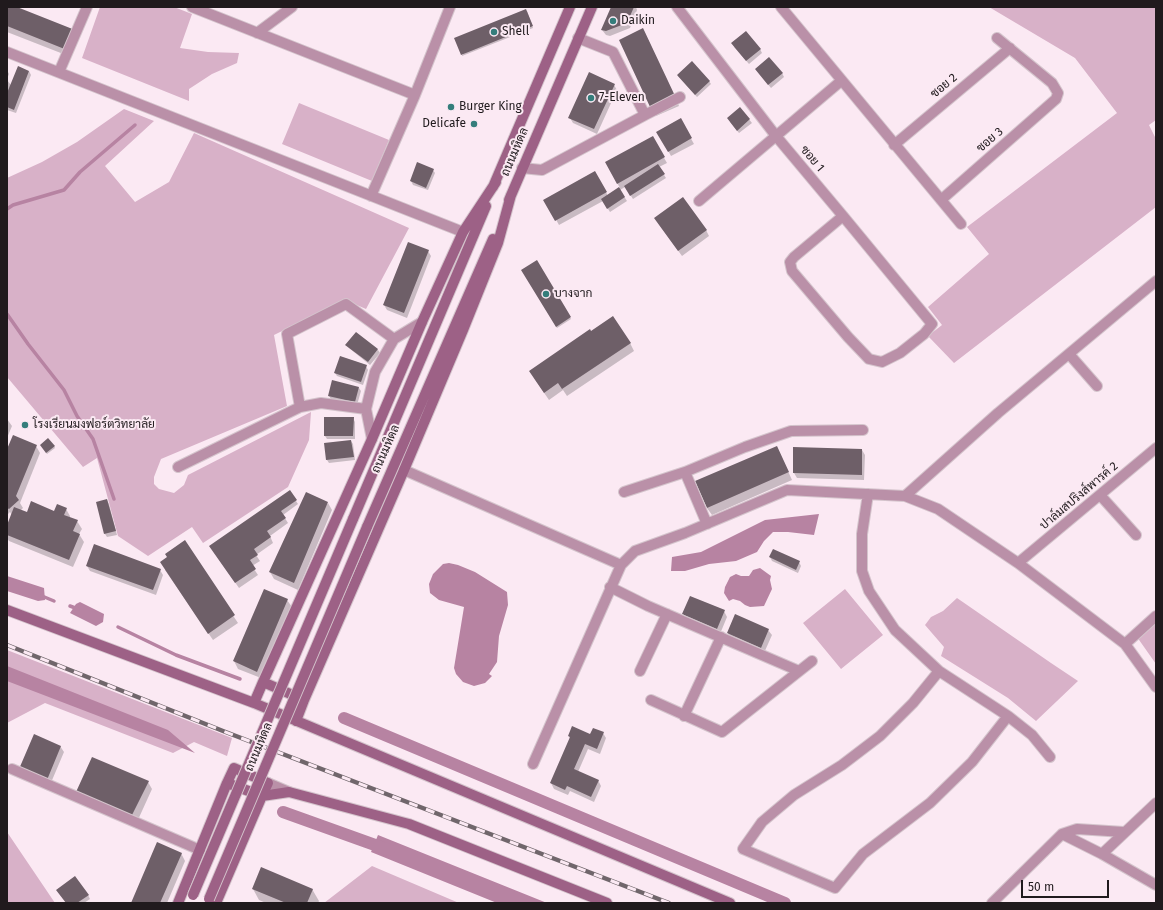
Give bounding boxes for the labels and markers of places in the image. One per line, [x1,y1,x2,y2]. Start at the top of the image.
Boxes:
place label: Daikin [621,14,655,28]
marker: Daikin [608,16,618,26]
place label: Shell [502,25,529,39]
marker: Shell [489,27,499,37]
place label: 7-Eleven [599,91,645,105]
marker: 7-Eleven [586,93,596,103]
place label: Burger King [459,100,522,114]
marker: Burger King [446,102,456,112]
place label: Delicafe [422,117,466,131]
marker: Delicafe [469,119,479,129]
place label: บางจาก [554,287,592,301]
marker: บางจาก [541,289,551,299]
place label: โรงเรียนมงฟอร์ตวิทยาลัย [33,418,155,432]
marker: โรงเรียนมงฟอร์ตวิทยาลัย [20,420,30,430]

